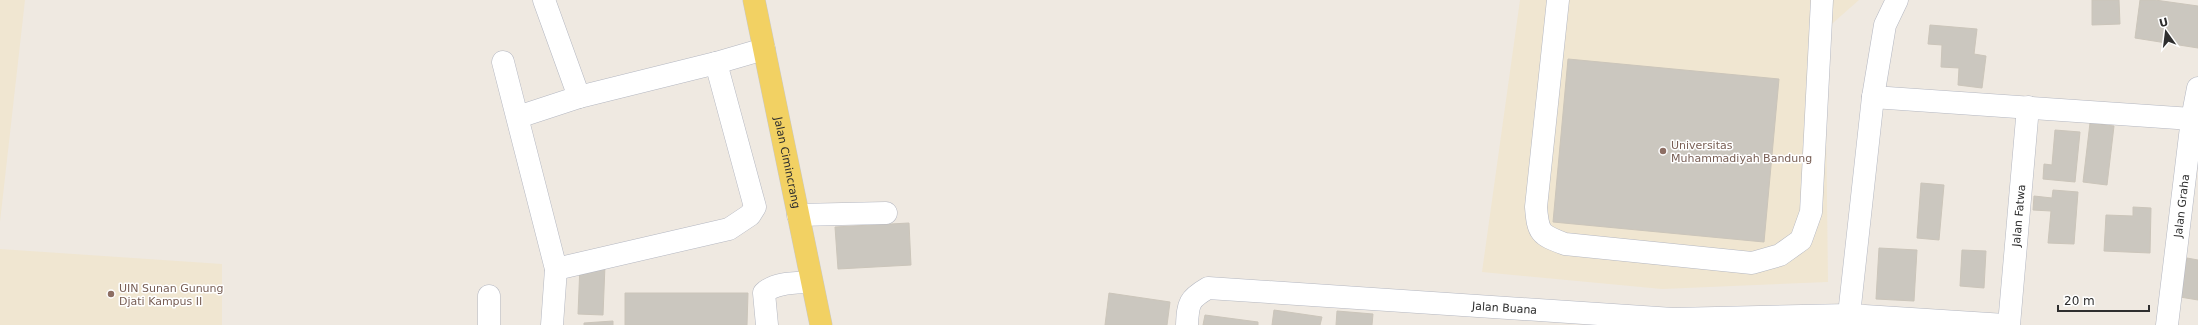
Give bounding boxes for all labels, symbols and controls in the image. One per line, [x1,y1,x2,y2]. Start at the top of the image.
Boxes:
north arrow [2146,12,2186,52]
text: U [2158,15,2170,30]
street label: Jalan Cimincrang [771,115,803,210]
place label: Universitas Muhammadiyah Bandung [1671,139,1812,165]
marker: Universitas Muhammadiyah Bandung [1658,146,1668,156]
street label: Jalan Graha [2172,173,2192,239]
street label: Jalan Fatwa [2010,184,2028,248]
place label: UIN Sunan Gunung Djati Kampus II [119,282,224,308]
scale bar [2058,287,2149,313]
marker: UIN Sunan Gunung Djati Kampus II [106,289,116,299]
text: 20 m [2064,294,2095,308]
street label: Jalan Buana [1470,300,1538,317]

